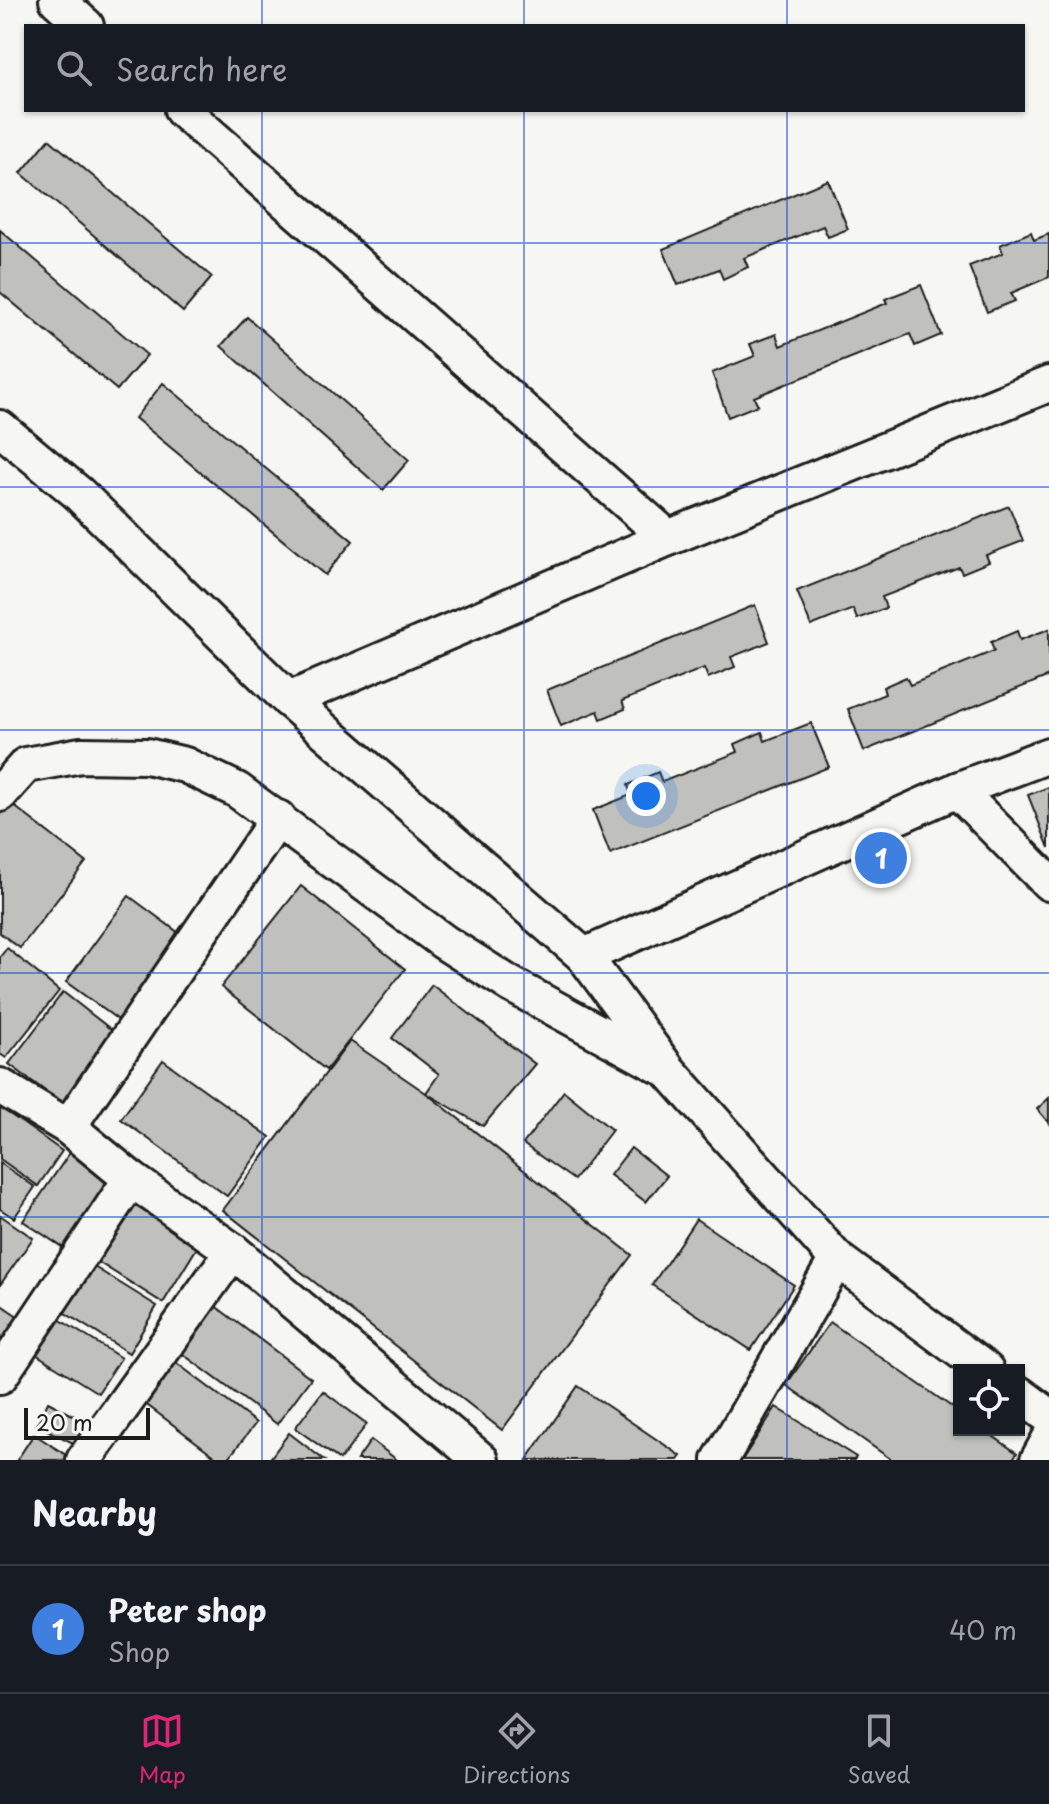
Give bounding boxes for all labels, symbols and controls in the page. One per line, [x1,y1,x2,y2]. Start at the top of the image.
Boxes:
search box [24,24,1025,112]
icon: search [52,46,96,90]
text: Search here [116,46,288,91]
your location [626,776,666,816]
pin: 1 [855,828,907,888]
map controls [953,1364,1025,1436]
button: locate [953,1364,1025,1436]
scale bar [24,1404,150,1440]
text: 20 m [36,1405,93,1438]
text: Nearby [32,1486,157,1538]
text: Peter shop [108,1587,266,1632]
text: 1 [52,1610,64,1649]
text: 40 m [949,1610,1017,1649]
text: Shop [108,1632,170,1671]
tab: Map [139,1709,186,1790]
tab: Directions [463,1709,570,1790]
tab: Saved [848,1709,910,1790]

